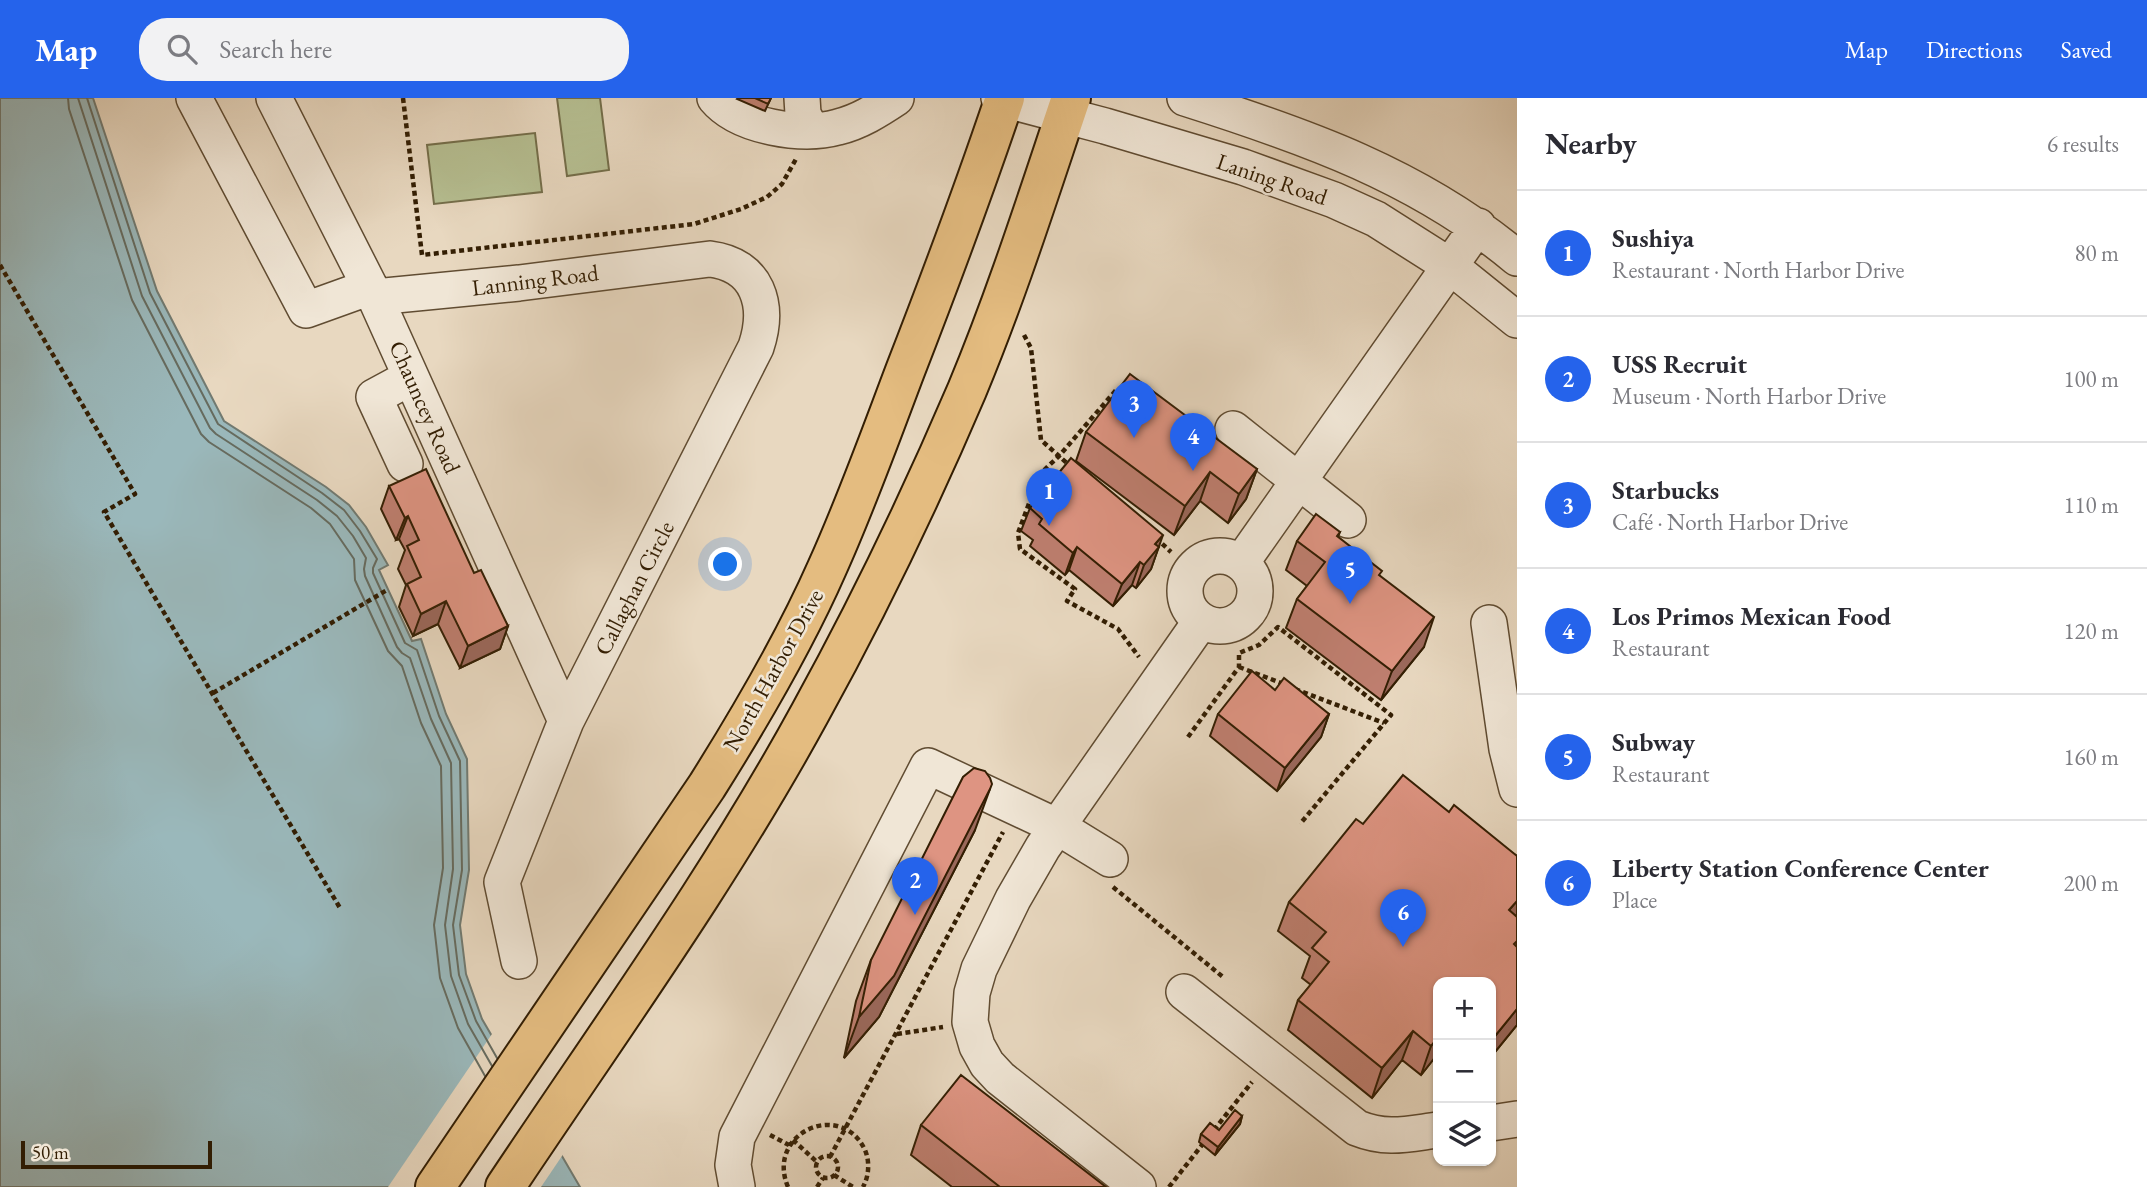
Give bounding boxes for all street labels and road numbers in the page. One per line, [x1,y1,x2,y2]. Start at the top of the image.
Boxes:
street label: Laning Road [1213,146,1332,212]
street label: Lanning Road [470,257,600,303]
street label: Chauncey Road [382,336,468,478]
street label: Callaghan Circle [587,516,681,660]
street label: North Harbor Drive [716,584,830,756]

